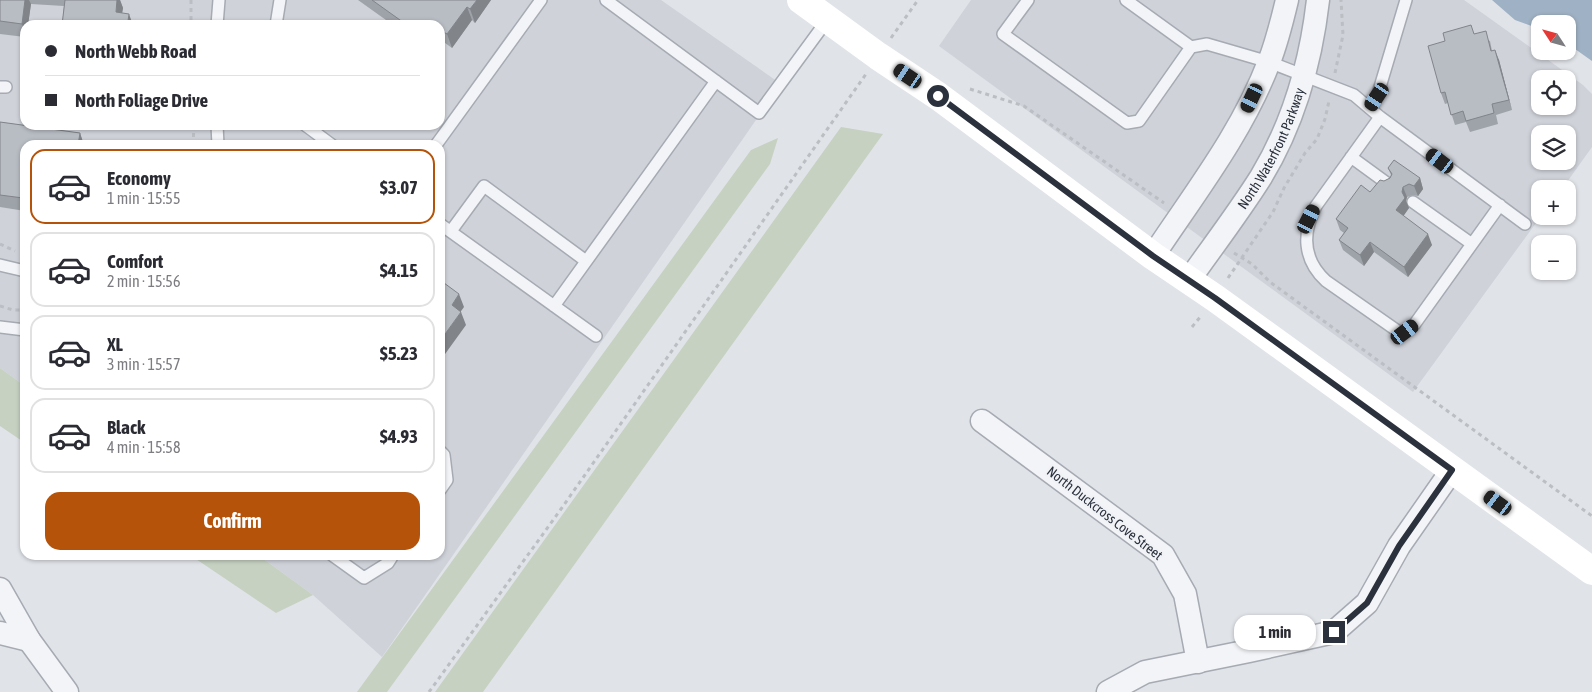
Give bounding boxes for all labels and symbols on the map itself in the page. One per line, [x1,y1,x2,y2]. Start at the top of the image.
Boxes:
north arrow [1531,15,1576,60]
car [891,61,924,91]
car [1362,80,1391,114]
car [1238,81,1265,115]
route start [927,85,949,107]
street label: North Waterfront Parkway [1234,86,1308,212]
car [1423,146,1456,176]
car [1295,202,1322,236]
car [1388,317,1421,347]
street label: North Duckcross Cove Street [1044,463,1166,563]
car [1481,488,1514,518]
callout: 1 min [1234,614,1316,650]
route end [1323,621,1345,643]

